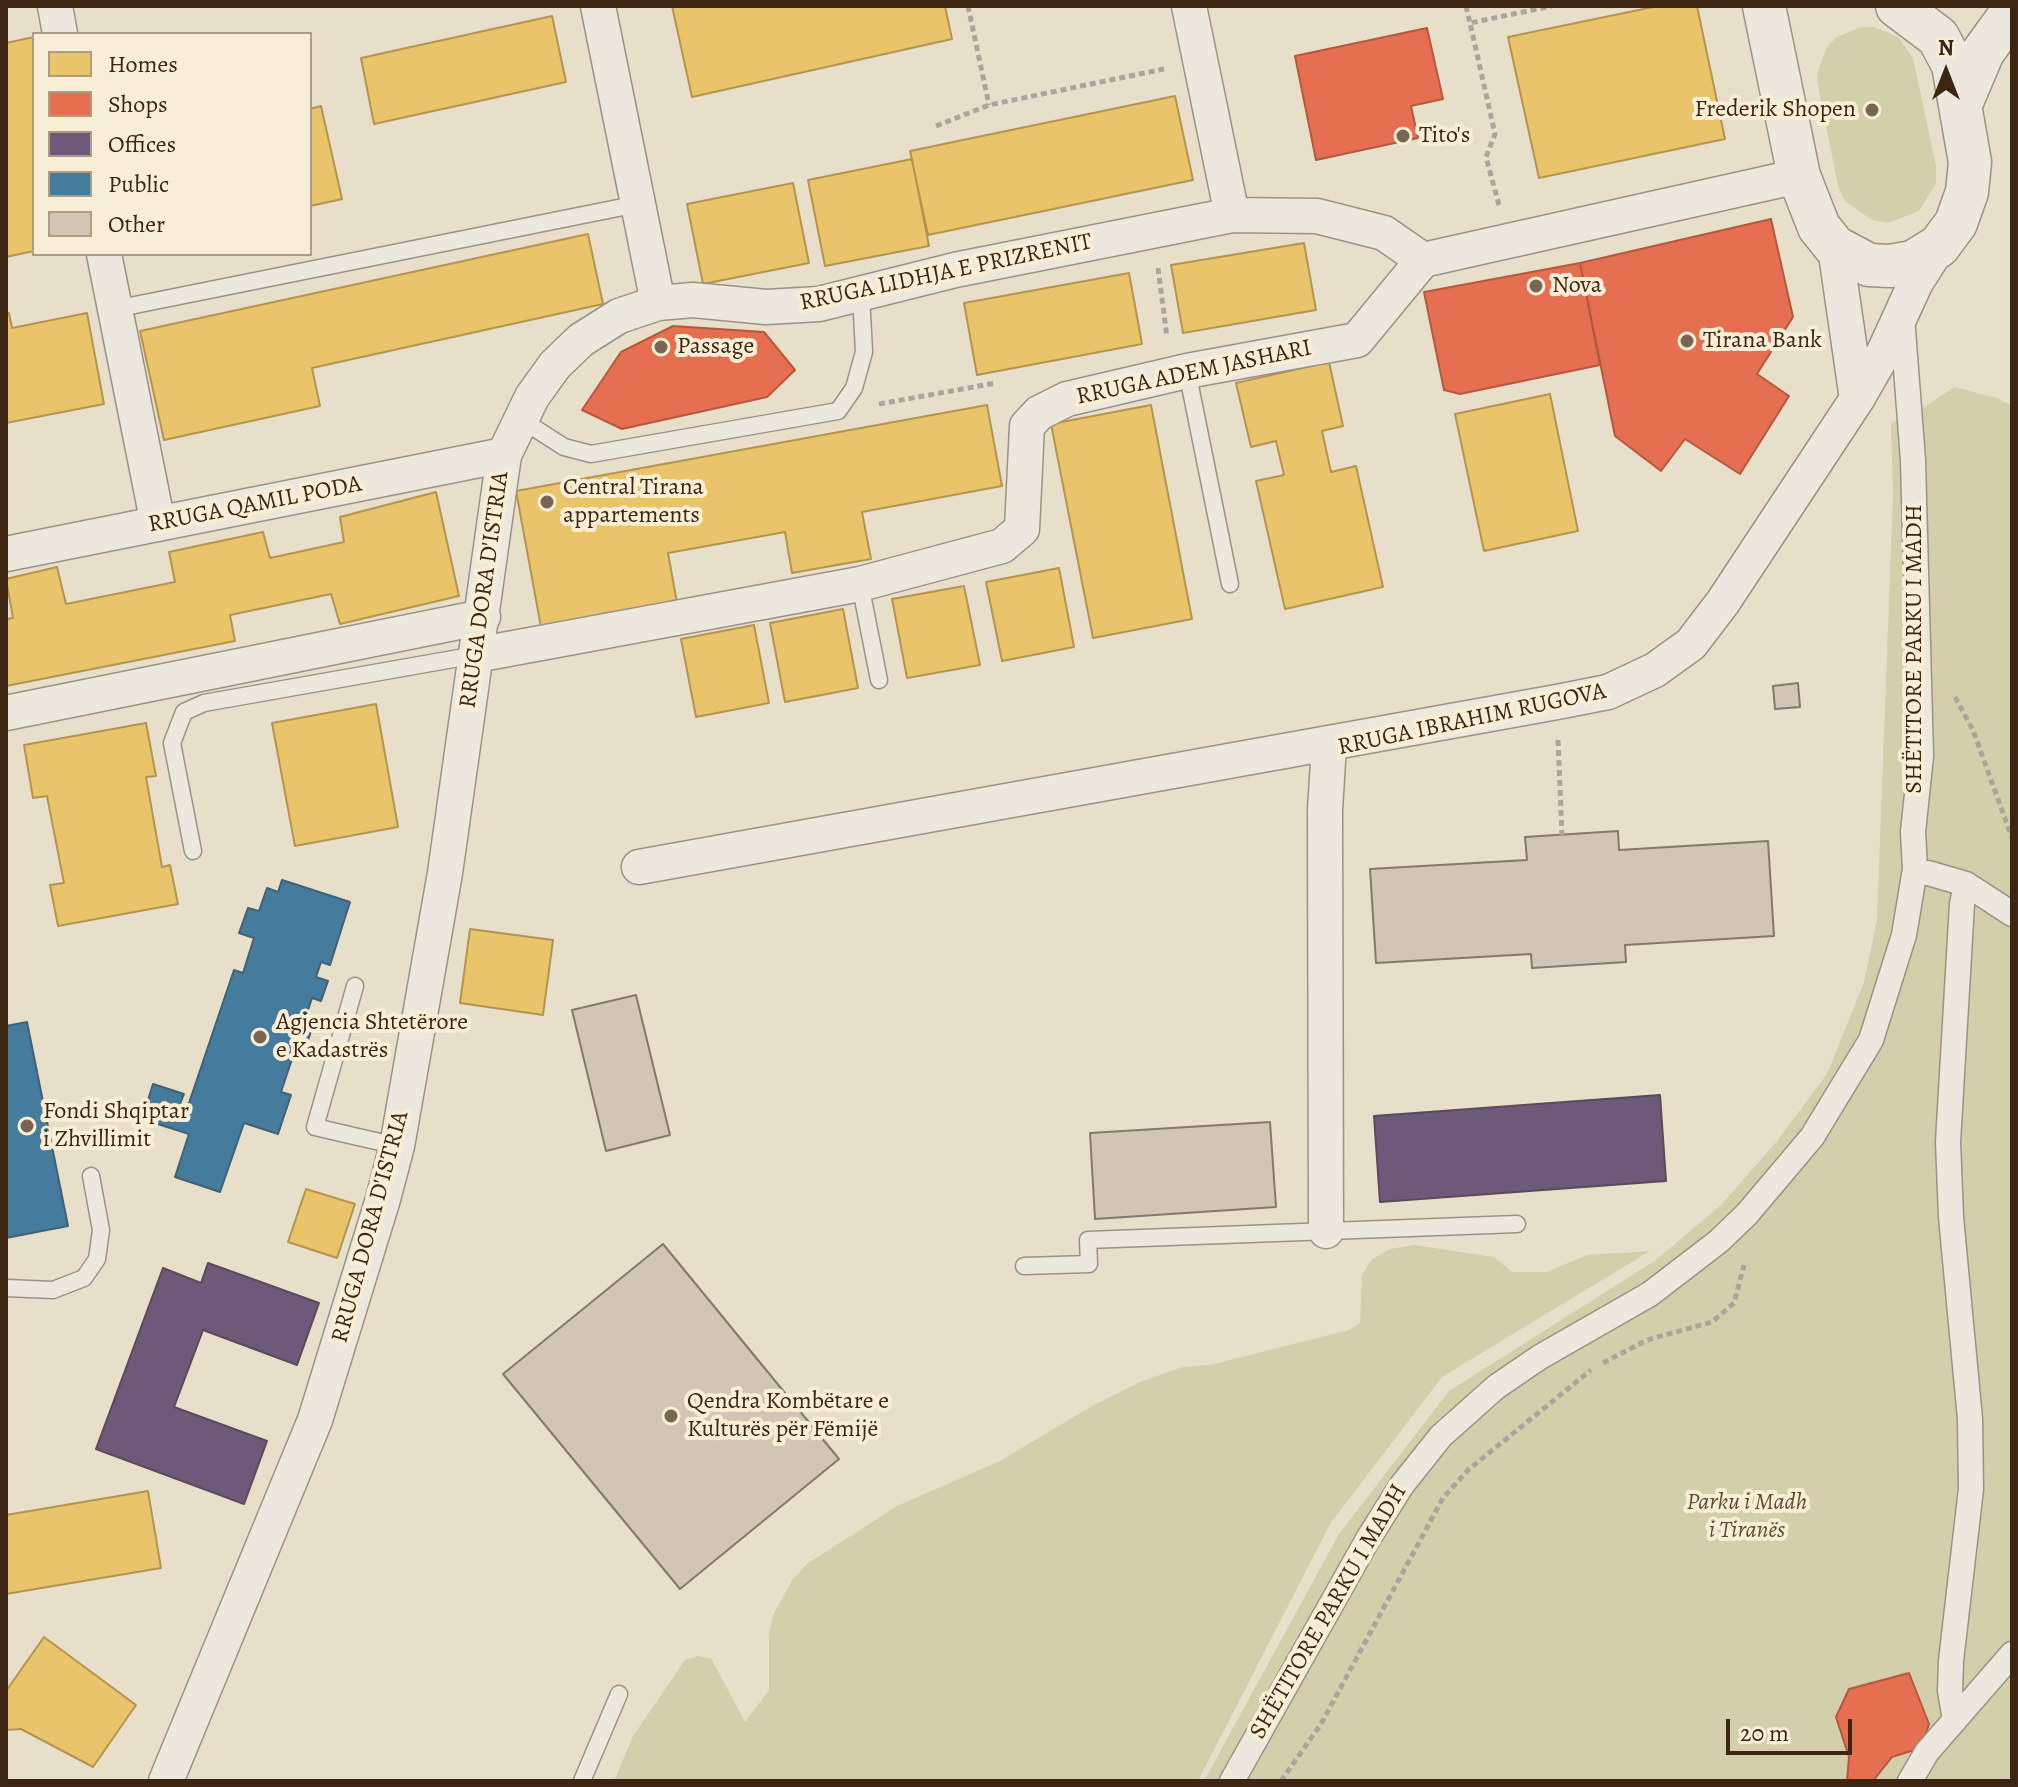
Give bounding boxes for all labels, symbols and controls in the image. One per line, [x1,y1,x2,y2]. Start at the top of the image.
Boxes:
legend [32,32,312,256]
north arrow [1906,32,1986,112]
text: N [1938,33,1954,63]
text: Homes [108,48,178,80]
text: Shops [108,88,168,120]
place label: Frederik Shopen [1694,96,1856,124]
marker: Frederik Shopen [1863,101,1881,119]
place label: Tito's [1419,122,1470,150]
marker: Tito's [1394,127,1412,145]
text: Offices [108,128,176,160]
text: Public [108,168,169,200]
text: Other [108,208,165,240]
street label: RRUGA LIDHJA E PRIZRENIT [797,228,1095,318]
place label: Nova [1552,272,1602,300]
marker: Nova [1527,277,1545,295]
place label: Tirana Bank [1703,327,1822,355]
marker: Tirana Bank [1678,332,1696,350]
place label: Passage [677,333,754,361]
street label: RRUGA ADEM JASHARI [1074,334,1314,412]
marker: Passage [652,338,670,356]
street label: RRUGA QAMIL PODA [146,470,364,540]
street label: RRUGA DORA D'ISTRIA [454,470,516,710]
place label: Central Tirana appartements [563,474,704,530]
marker: Central Tirana appartements [538,493,556,511]
street label: SHËTITORE PARKU I MADH [1901,504,1929,794]
street label: RRUGA IBRAHIM RUGOVA [1335,677,1609,763]
place label: Agjencia Shtetërore e Kadastrës [276,1009,468,1065]
marker: Agjencia Shtetërore e Kadastrës [251,1028,269,1046]
place label: Fondi Shqiptar i Zhvillimit [43,1098,189,1154]
street label: RRUGA DORA D'ISTRIA [326,1108,416,1346]
marker: Fondi Shqiptar i Zhvillimit [18,1117,36,1135]
place label: Qendra Kombëtare e Kulturës për Fëmijë [687,1388,889,1444]
marker: Qendra Kombëtare e Kulturës për Fëmijë [662,1407,680,1425]
street label: SHËTITORE PARKU I MADH [1244,1479,1414,1745]
park label: Parku i Madh i Tiranës [1687,1489,1807,1545]
scale bar [1730,1703,1856,1753]
text: 20 m [1740,1717,1789,1749]

